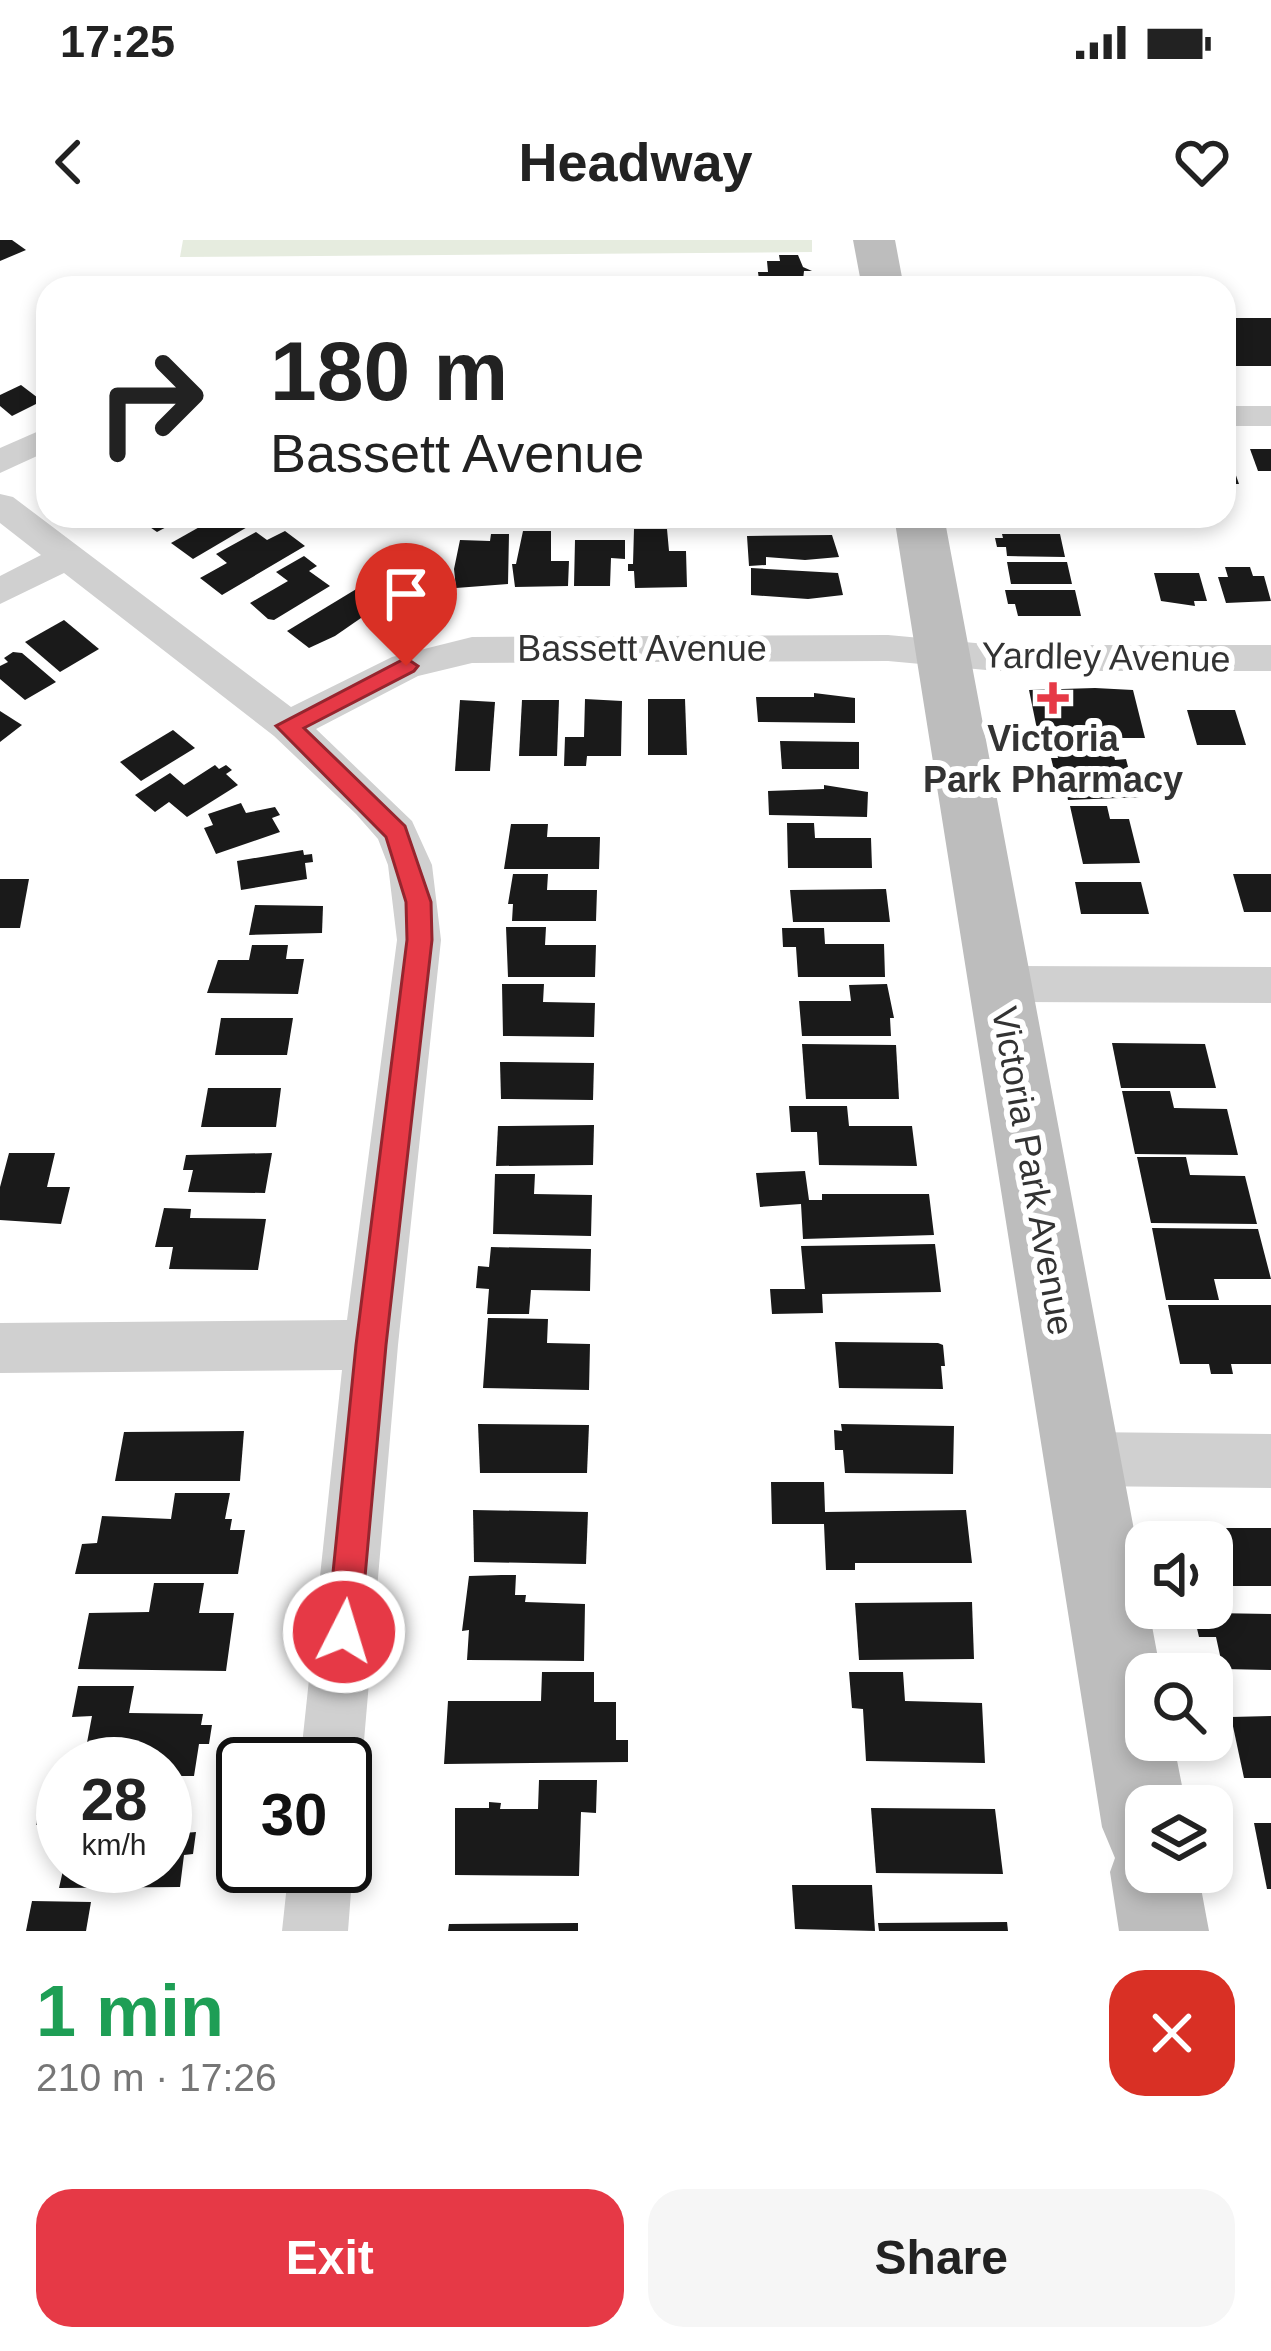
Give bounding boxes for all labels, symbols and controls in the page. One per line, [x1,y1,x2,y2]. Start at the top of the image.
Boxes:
text: 17:25 [60,16,175,67]
icon: back [36,129,102,195]
icon: heart [1169,129,1235,195]
text: Headway [518,132,753,192]
icon: right [72,324,228,480]
text: 180 m [270,324,508,418]
text: Bassett Avenue [270,423,644,483]
pin [355,543,457,666]
icon: arrive [373,561,439,627]
street label: Bassett Avenue [517,628,767,669]
street label: Yardley Avenue [981,634,1231,680]
marker: Victoria Park Pharmacy [1040,685,1066,711]
place label: Victoria Park Pharmacy [923,718,1183,800]
street label: Victoria Park Avenue [984,1004,1082,1338]
map controls [1125,1521,1233,1893]
button: sound [1125,1521,1233,1629]
position arrow [281,1569,407,1695]
button: search [1125,1653,1233,1761]
speed limit sign: 30 [216,1737,372,1893]
text: 28 [81,1766,147,1833]
button: layers [1125,1785,1233,1893]
text: km/h [81,1828,147,1861]
button: close [1109,1970,1235,2096]
text: 1 min [36,1971,224,2051]
text: 210 m · 17:26 [36,2056,277,2099]
button: Exit [36,2189,624,2327]
button: Share [648,2189,1235,2327]

